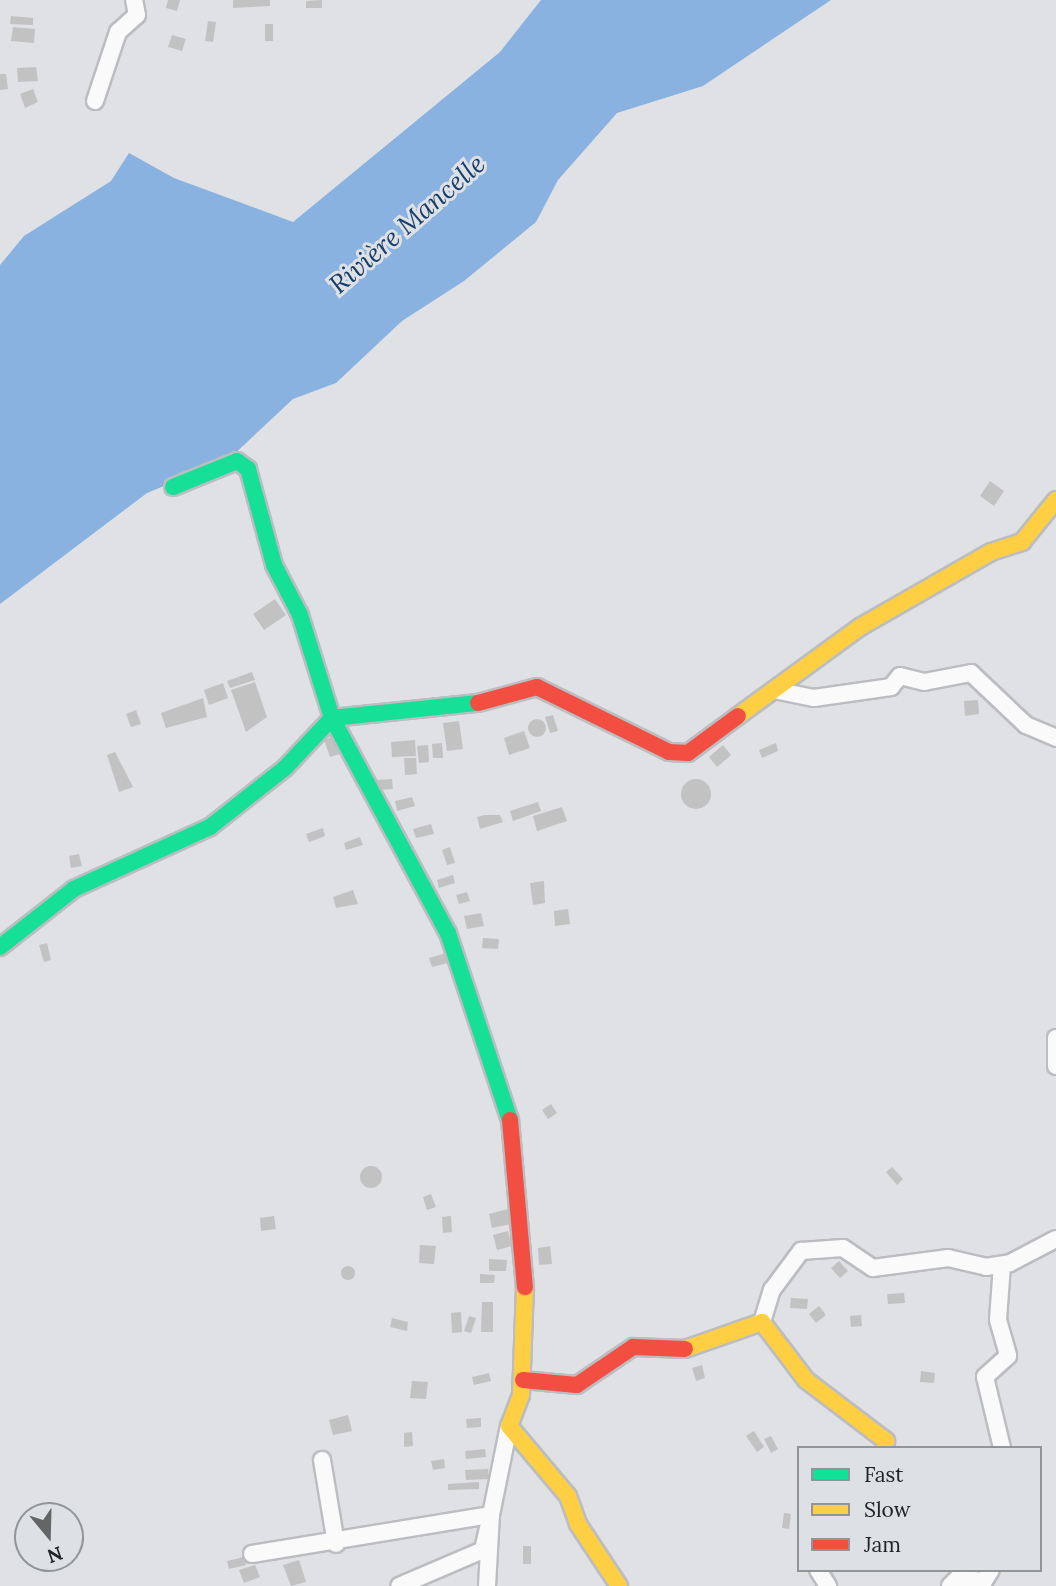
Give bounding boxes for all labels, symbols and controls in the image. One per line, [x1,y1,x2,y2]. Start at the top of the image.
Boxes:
water label: Rivière Mancelle [323,148,491,300]
legend [797,1446,1042,1572]
text: Fast [864,1461,903,1488]
text: Slow [864,1496,911,1523]
north arrow [14,1502,84,1572]
text: Jam [864,1531,901,1558]
text: N [44,1541,66,1569]

